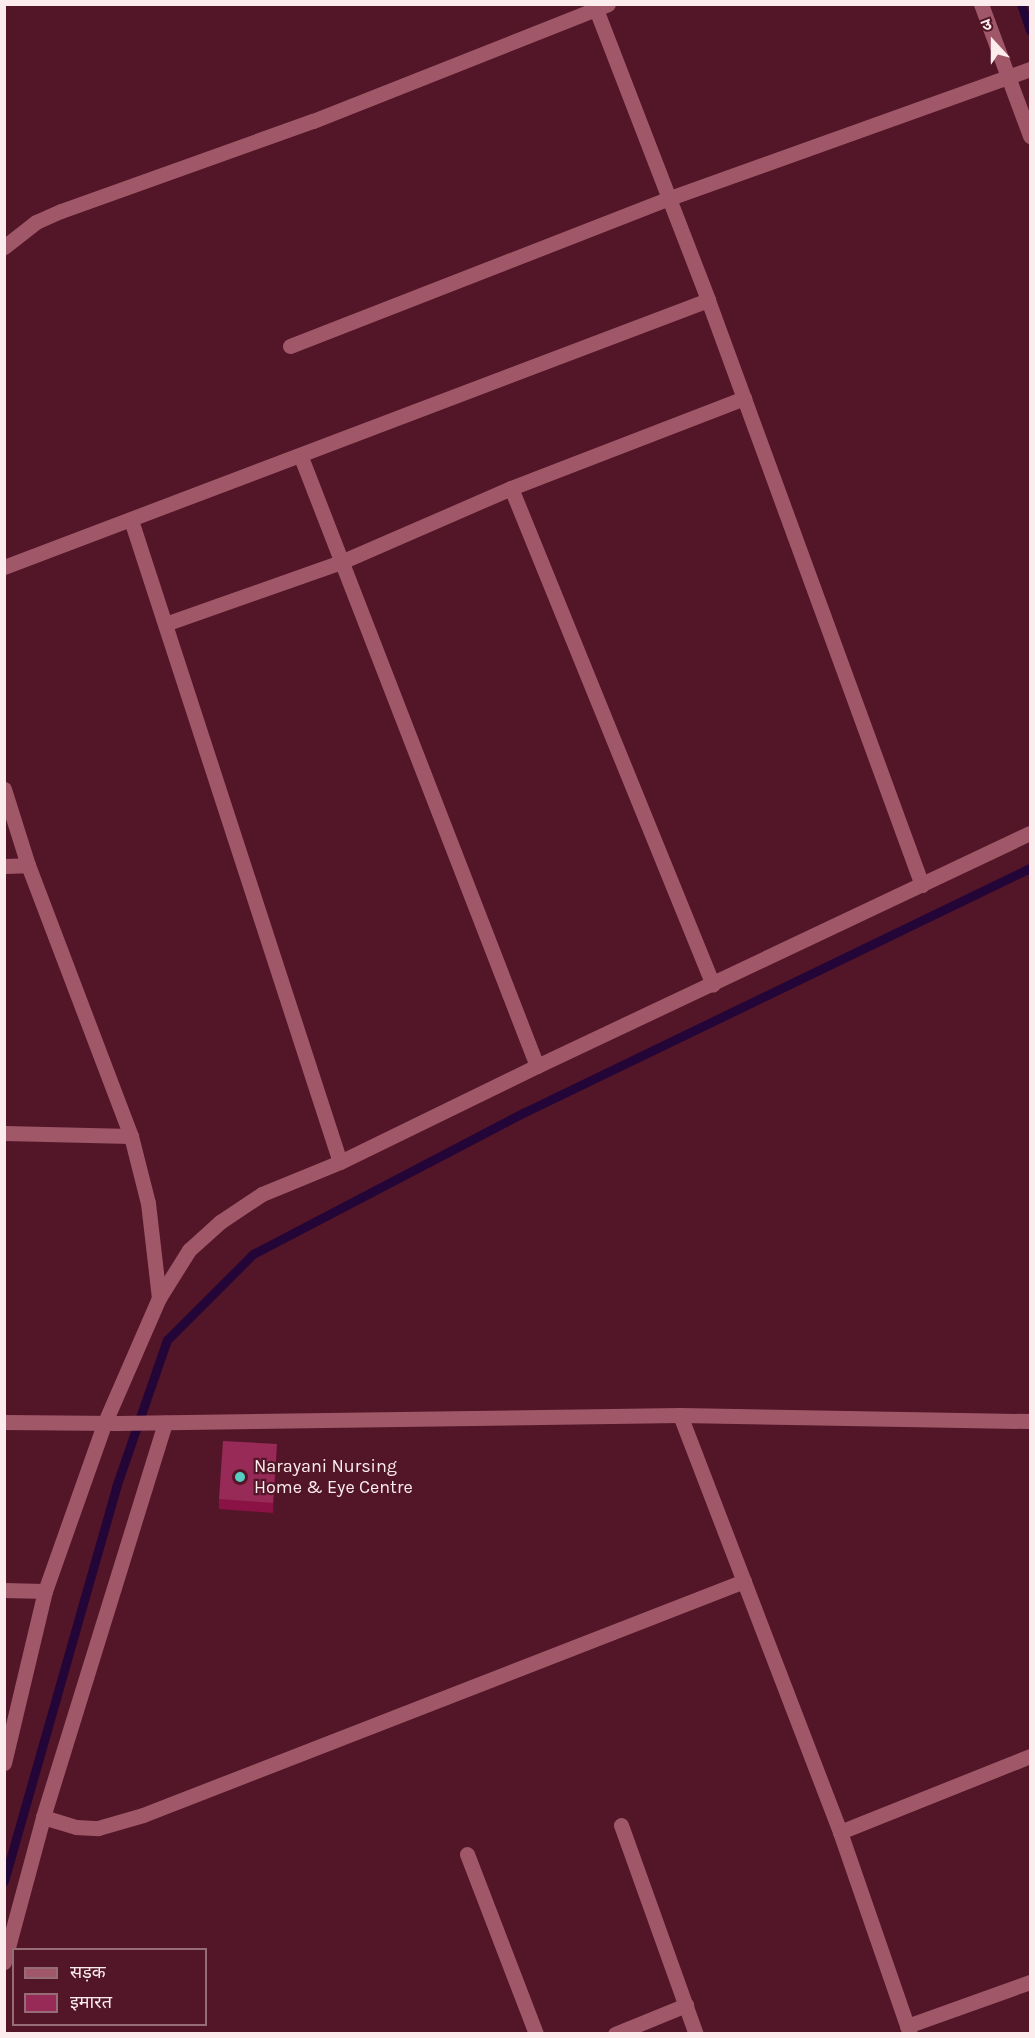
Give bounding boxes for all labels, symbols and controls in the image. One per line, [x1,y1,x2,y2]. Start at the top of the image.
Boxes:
north arrow [963,12,1023,72]
text: उ [979,14,994,35]
place label: Narayani Nursing Home & Eye Centre [254,1456,413,1498]
marker: Narayani Nursing Home & Eye Centre [231,1468,249,1486]
legend [12,1948,207,2026]
text: सड़क [70,1961,106,1983]
text: इमारत [70,1991,112,2013]

